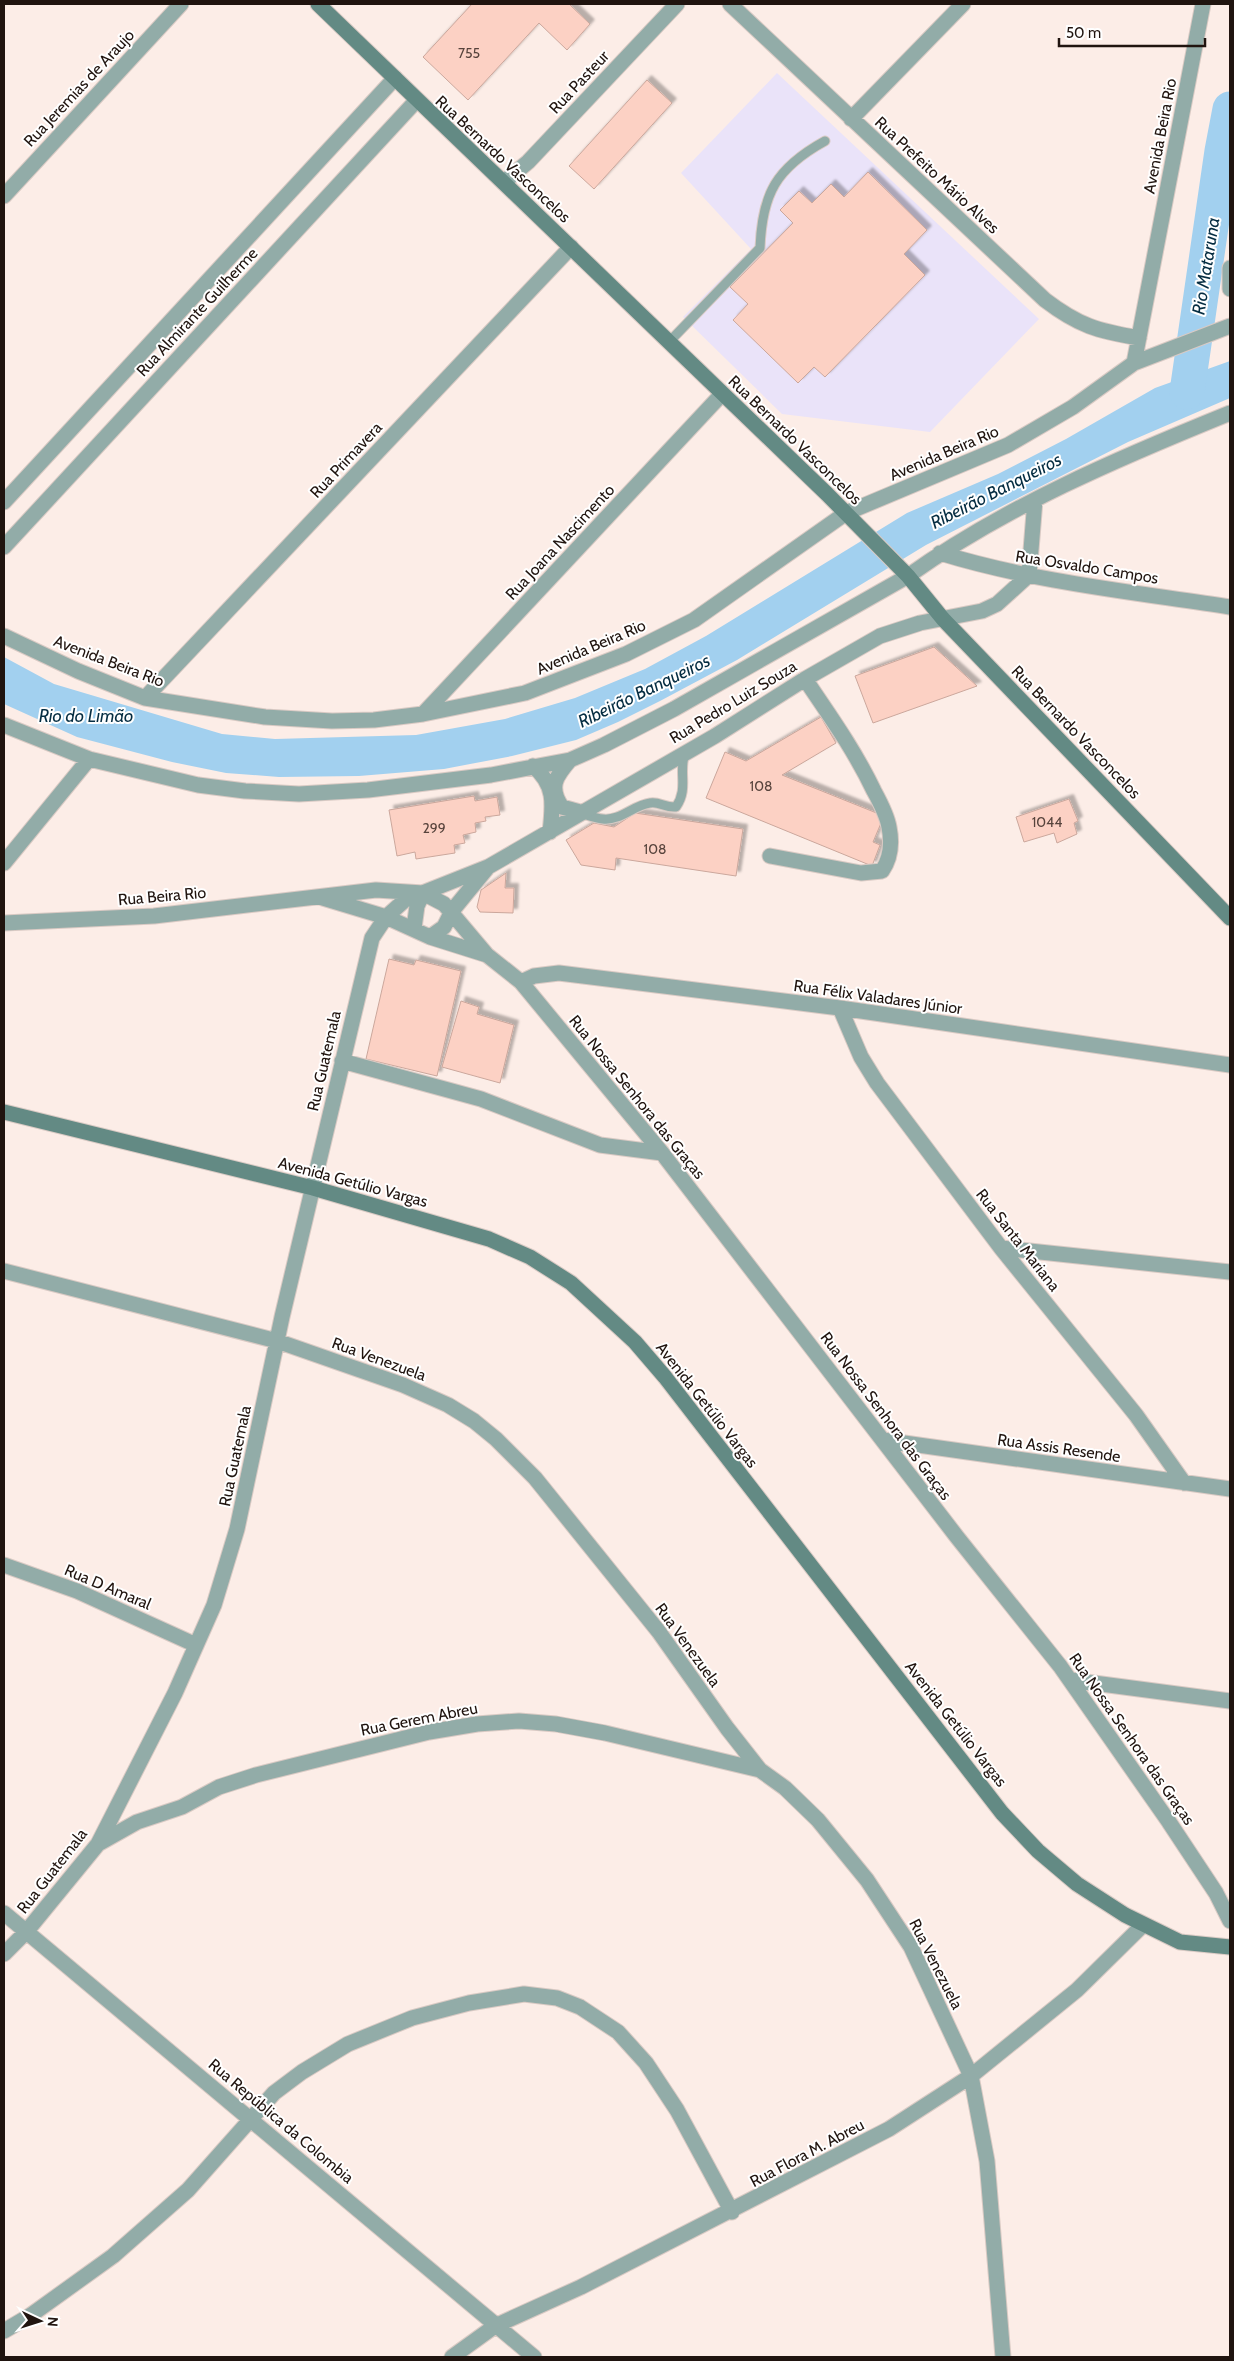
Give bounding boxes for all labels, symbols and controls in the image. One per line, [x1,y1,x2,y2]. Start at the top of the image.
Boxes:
scale bar [1059,15,1205,47]
text: 50 m [1066,24,1101,42]
street label: Rua Jeremias de Araujo [20,25,138,151]
house number: 755 [458,44,480,62]
street label: Rua Pasteur [545,46,614,117]
street label: Avenida Beira Rio [1140,77,1181,195]
street label: Rua Bernardo Vasconcelos [432,92,575,227]
street label: Rua Prefeito Mário Alves [871,112,1003,238]
water label: Rio Mataruna [1187,216,1225,316]
street label: Rua Almirante Guilherme [132,244,262,380]
street label: Rua Bernardo Vasconcelos [725,372,866,509]
street label: Rua Primavera [306,418,386,502]
street label: Avenida Beira Rio [887,421,1002,485]
water label: Ribeirão Banqueiros [927,448,1065,534]
street label: Rua Joana Nascimento [502,480,619,604]
street label: Rua Osvaldo Campos [1014,546,1160,588]
street label: Avenida Beira Rio [534,615,649,679]
street label: Avenida Beira Rio [51,631,167,691]
water label: Ribeirão Banqueiros [574,649,714,733]
street label: Rua Pedro Luiz Souza [666,656,800,747]
street label: Rua Bernardo Vasconcelos [1008,662,1145,803]
water label: Rio do Limão [39,705,133,727]
house number: 108 [750,777,772,795]
house number: 1044 [1032,813,1062,831]
house number: 299 [422,819,446,837]
house number: 108 [644,840,666,858]
street label: Rua Beira Rio [117,883,207,909]
street label: Rua Félix Valadares Júnior [793,976,964,1018]
street label: Rua Guatemala [303,1009,345,1113]
street label: Rua Nossa Senhora das Graças [565,1011,709,1183]
street label: Avenida Getúlio Vargas [276,1153,430,1211]
street label: Rua Santa Mariana [972,1185,1064,1295]
street label: Rua Nossa Senhora das Graças [817,1328,956,1504]
street label: Rua Venezuela [329,1333,429,1385]
street label: Avenida Getúlio Vargas [652,1338,762,1472]
street label: Rua Guatemala [215,1404,255,1508]
street label: Rua Assis Resende [996,1430,1122,1466]
street label: Rua D Amaral [62,1560,154,1614]
street label: Rua Venezuela [651,1599,725,1691]
street label: Rua Nossa Senhora das Graças [1065,1649,1199,1829]
street label: Avenida Getúlio Vargas [901,1657,1011,1791]
street label: Rua Gerem Abreu [359,1698,479,1740]
street label: Rua Guatemala [13,1825,91,1917]
street label: Rua Venezuela [905,1916,967,2013]
street label: Rua República da Colombia [205,2055,358,2187]
street label: Rua Flora M. Abreu [747,2115,867,2191]
north arrow [15,2296,65,2346]
text: N [44,2316,62,2327]

